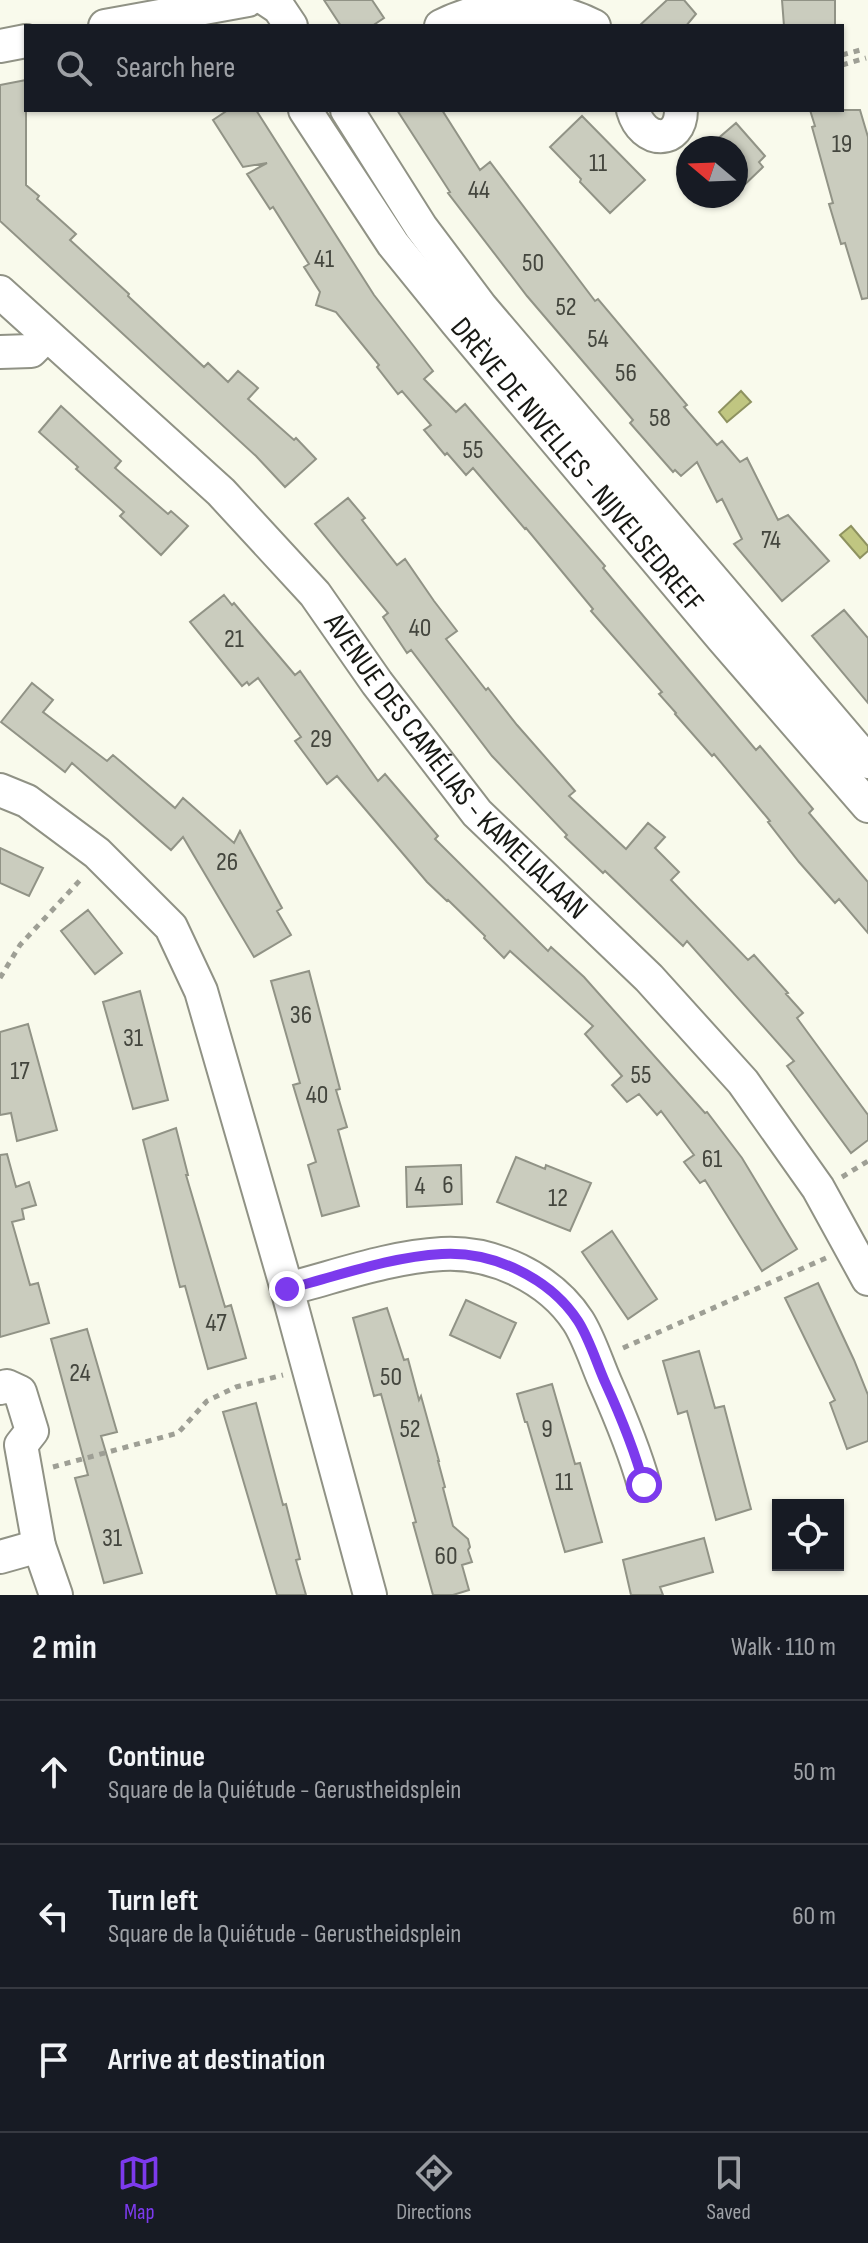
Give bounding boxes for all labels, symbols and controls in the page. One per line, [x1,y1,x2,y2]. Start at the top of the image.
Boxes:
search box [24,24,844,112]
icon: search [52,46,96,90]
text: Search here [116,50,235,86]
house number: 19 [832,129,852,160]
north arrow [676,136,748,208]
house number: 11 [589,148,607,179]
house number: 44 [468,175,490,206]
house number: 41 [314,244,334,275]
house number: 50 [522,248,544,279]
house number: 52 [555,292,577,323]
street label: DRÈVE DE NIVELLES - NIJVELSEDREEF [443,311,711,620]
house number: 54 [587,324,609,355]
house number: 56 [615,358,637,389]
house number: 58 [649,403,671,434]
house number: 55 [463,435,483,466]
house number: 74 [761,525,781,556]
street label: AVENUE DES CAMÉLIAS - KAMELIALAAN [316,606,595,927]
house number: 40 [409,613,431,644]
house number: 21 [224,624,244,655]
house number: 29 [310,724,332,755]
house number: 26 [216,847,238,878]
house number: 36 [290,1000,312,1031]
house number: 31 [123,1023,143,1054]
house number: 17 [10,1056,30,1087]
house number: 55 [631,1060,651,1091]
house number: 40 [306,1080,328,1111]
house number: 61 [702,1144,722,1175]
house number: 6 [442,1170,454,1201]
house number: 4 [415,1171,426,1202]
house number: 12 [548,1183,568,1214]
route end [269,1271,305,1307]
house number: 47 [205,1308,227,1339]
house number: 24 [69,1358,91,1389]
house number: 50 [380,1362,402,1393]
house number: 52 [399,1414,421,1445]
house number: 9 [541,1414,553,1445]
house number: 11 [555,1467,573,1498]
route start [626,1467,662,1503]
map controls [772,1499,844,1571]
button: locate [772,1499,844,1571]
house number: 31 [102,1523,122,1554]
house number: 60 [435,1541,457,1572]
text: 2 min [32,1627,97,1668]
text: Walk · 110 m [731,1632,836,1663]
text: Continue [108,1739,205,1775]
icon: ahead [32,1750,76,1794]
text: 50 m [793,1757,836,1788]
text: Square de la Quiétude - Gerustheidsplein [108,1775,461,1806]
text: Turn left [108,1883,198,1919]
icon: left [32,1894,76,1938]
text: 60 m [792,1901,836,1932]
text: Square de la Quiétude - Gerustheidsplein [108,1919,461,1950]
icon: arrive [32,2038,76,2082]
text: Arrive at destination [108,2042,325,2078]
tab: Map [117,2151,161,2226]
tab: Directions [396,2151,472,2226]
tab: Saved [707,2151,751,2226]

